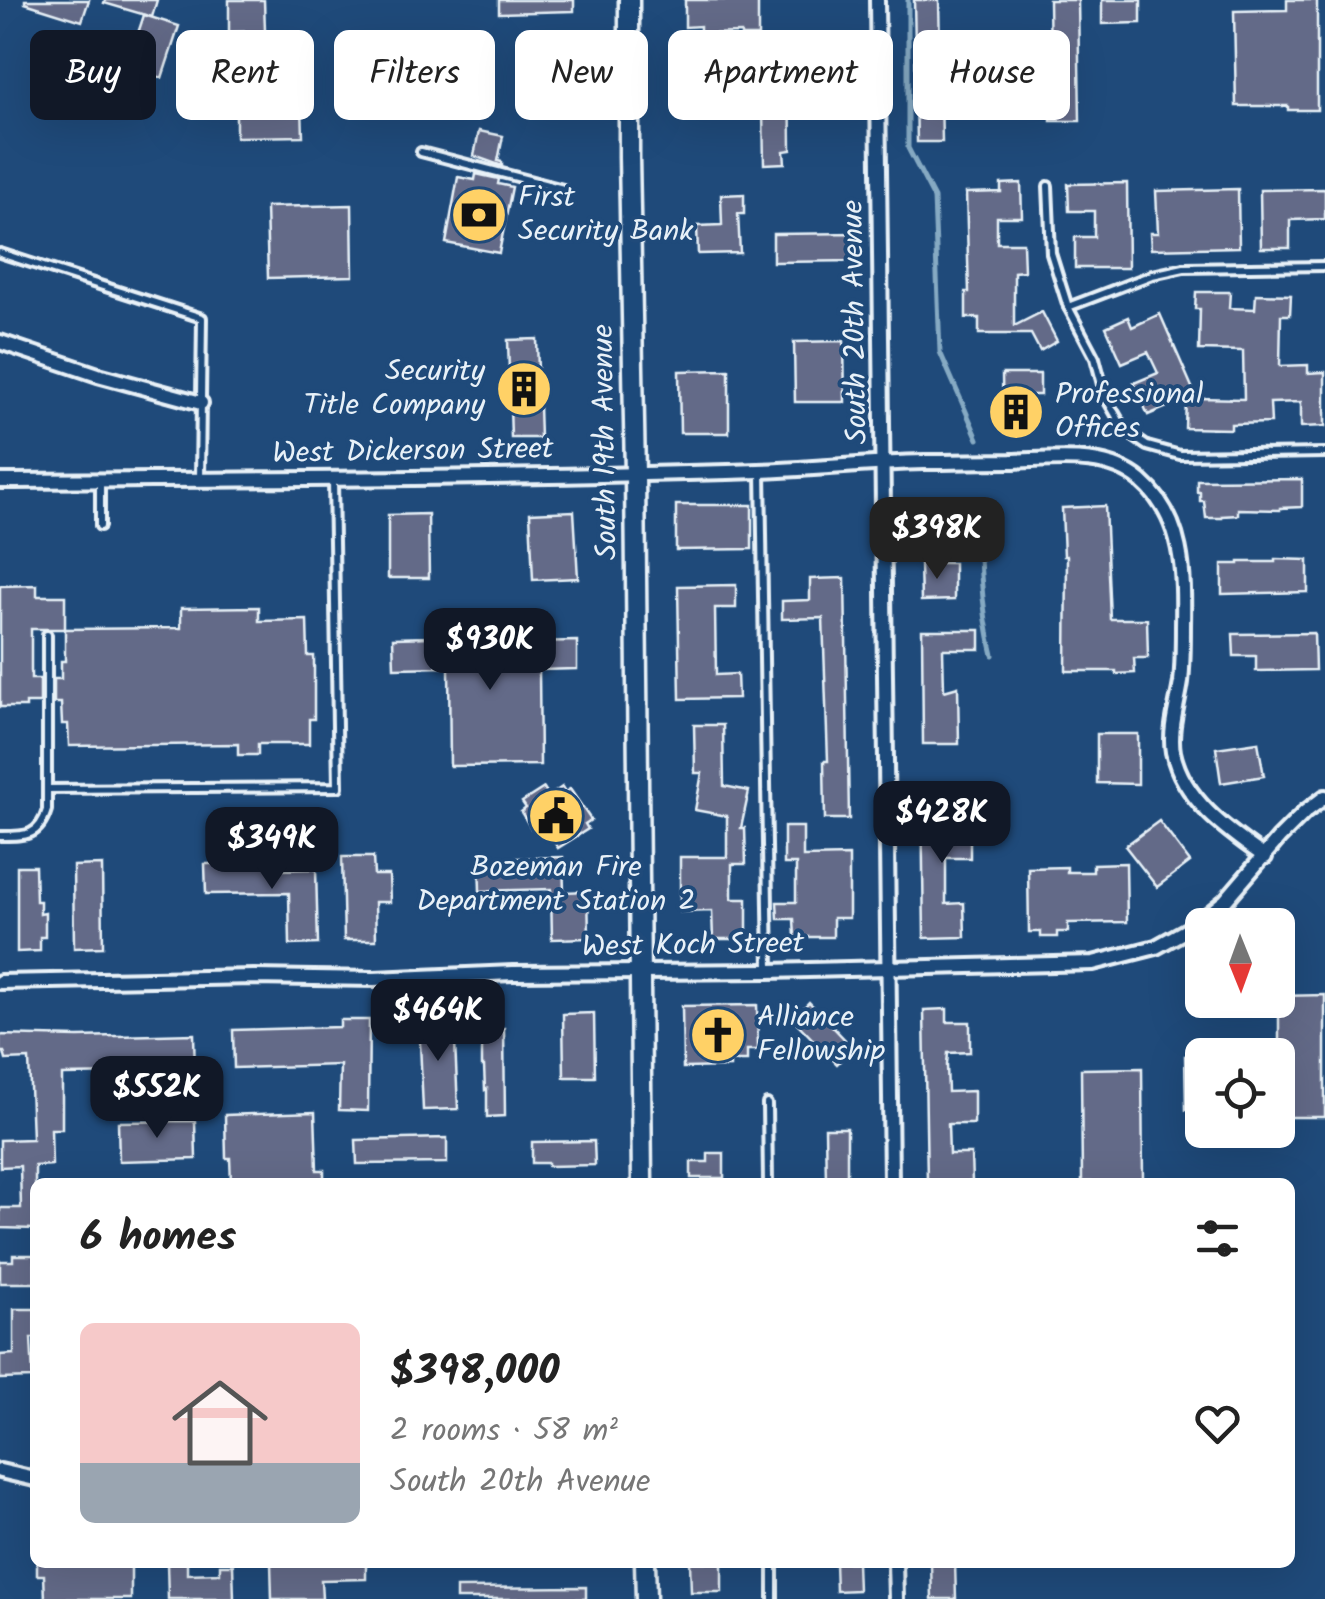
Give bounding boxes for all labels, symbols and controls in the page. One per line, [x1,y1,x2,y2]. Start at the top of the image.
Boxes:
chip: Buy [30,30,156,120]
chip: Rent [176,30,314,120]
chip: Filters [334,30,495,120]
chip: New [515,30,648,120]
chip: Apartment [668,30,893,120]
chip: House [913,30,1070,120]
place label: First Security Bank [518,174,694,256]
bank icon: First Security Bank [449,185,509,245]
street label: South 20th Avenue [830,200,882,444]
street label: South 19th Avenue [580,324,632,560]
place label: Security Title Company [303,348,486,430]
building icon: Security Title Company [494,359,554,419]
place label: Professional Offices [1055,371,1203,453]
building icon: Professional Offices [986,382,1046,442]
street label: West Dickerson Street [272,426,554,478]
pin: $398K [867,497,1007,582]
text: $398K [892,504,982,555]
pin: $930K [420,608,560,693]
text: $930K [446,615,534,666]
pin: $428K [872,781,1012,866]
public building icon: Bozeman Fire Department Station 2 [526,786,586,846]
text: $428K [895,788,989,839]
pin: $349K [202,807,342,892]
text: $349K [227,814,317,865]
place label: Bozeman Fire Department Station 2 [416,844,696,926]
north arrow [1185,908,1295,1018]
map controls [1185,908,1295,1148]
street label: West Koch Street [581,920,805,972]
pin: $464K [368,979,508,1064]
text: $464K [393,986,483,1037]
place label: Alliance Fellowship [757,994,885,1076]
church icon: Alliance Fellowship [688,1005,748,1065]
button: locate [1185,1038,1295,1148]
pin: $552K [87,1056,227,1141]
text: $552K [112,1063,202,1114]
text: 6 homes [80,1205,236,1272]
icon: filters [1190,1211,1245,1266]
text: $398,000 [390,1339,560,1406]
icon: home [160,1363,280,1483]
icon: heart [1190,1396,1245,1451]
text: 2 rooms · 58 m² [390,1406,618,1457]
text: South 20th Avenue [390,1457,650,1508]

